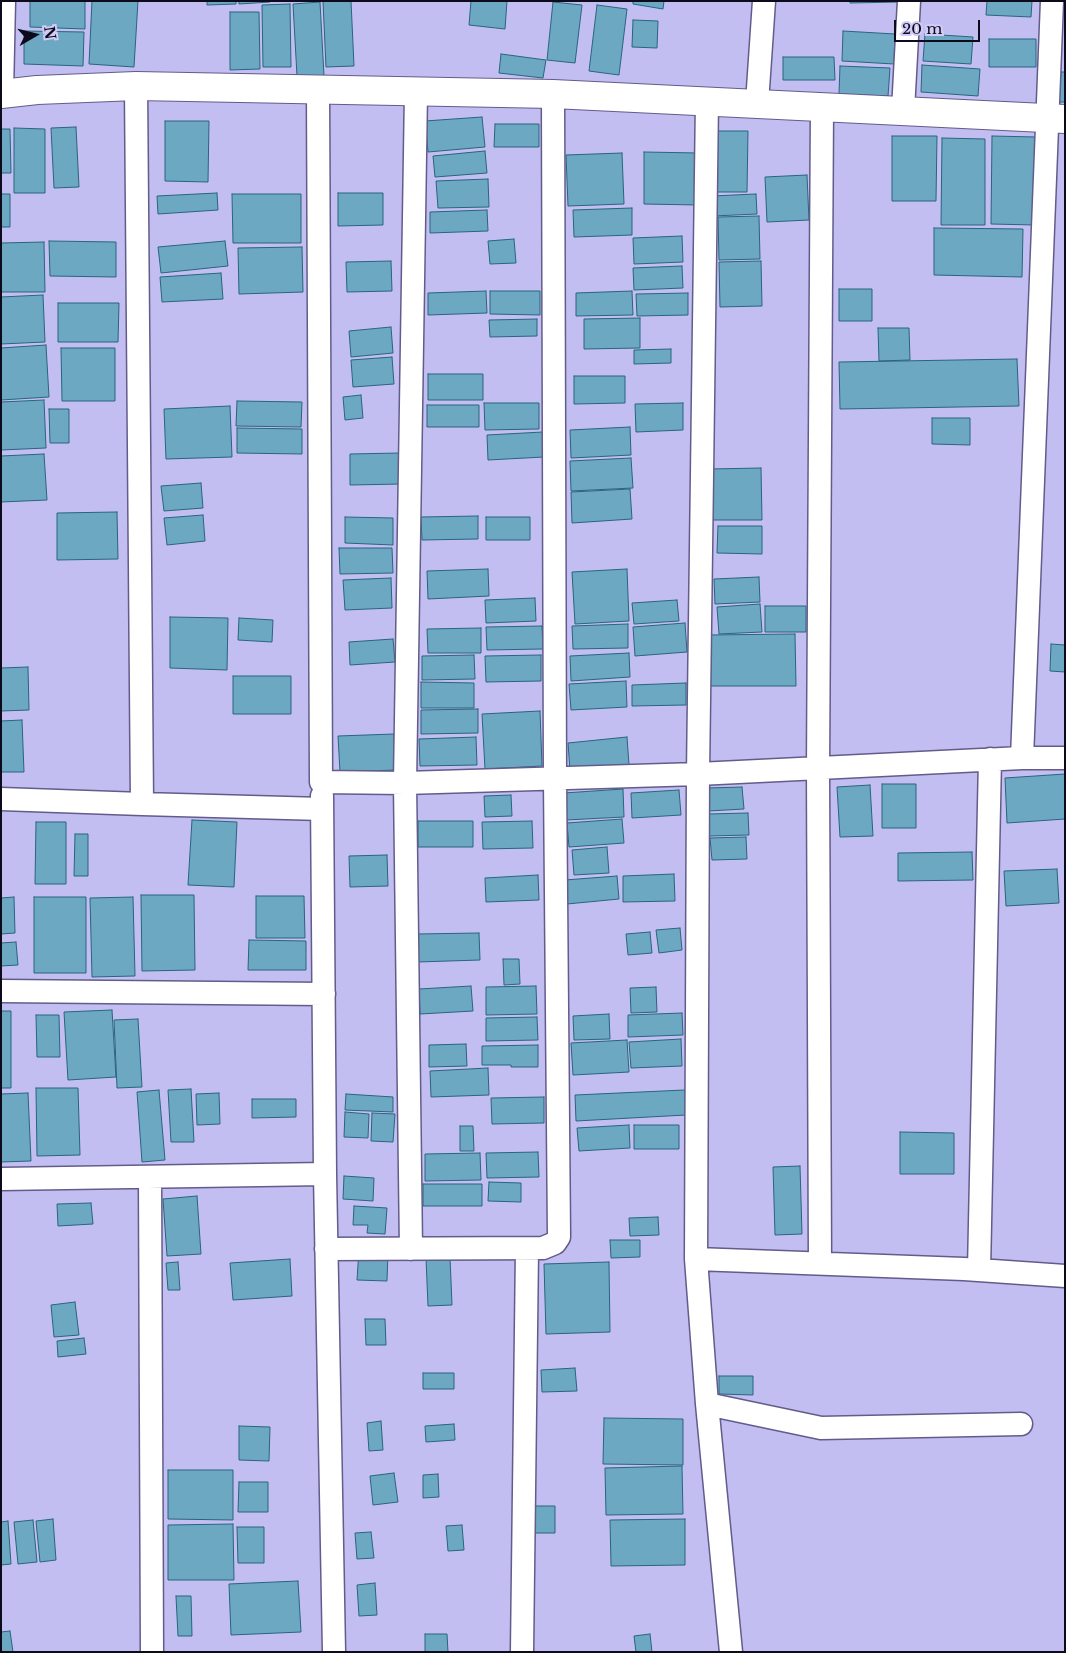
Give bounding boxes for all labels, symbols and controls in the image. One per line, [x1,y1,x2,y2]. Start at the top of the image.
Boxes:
north arrow [10,10,60,60]
scale bar [896,10,982,42]
text: 20 m [902,19,942,38]
text: N [40,25,60,41]

